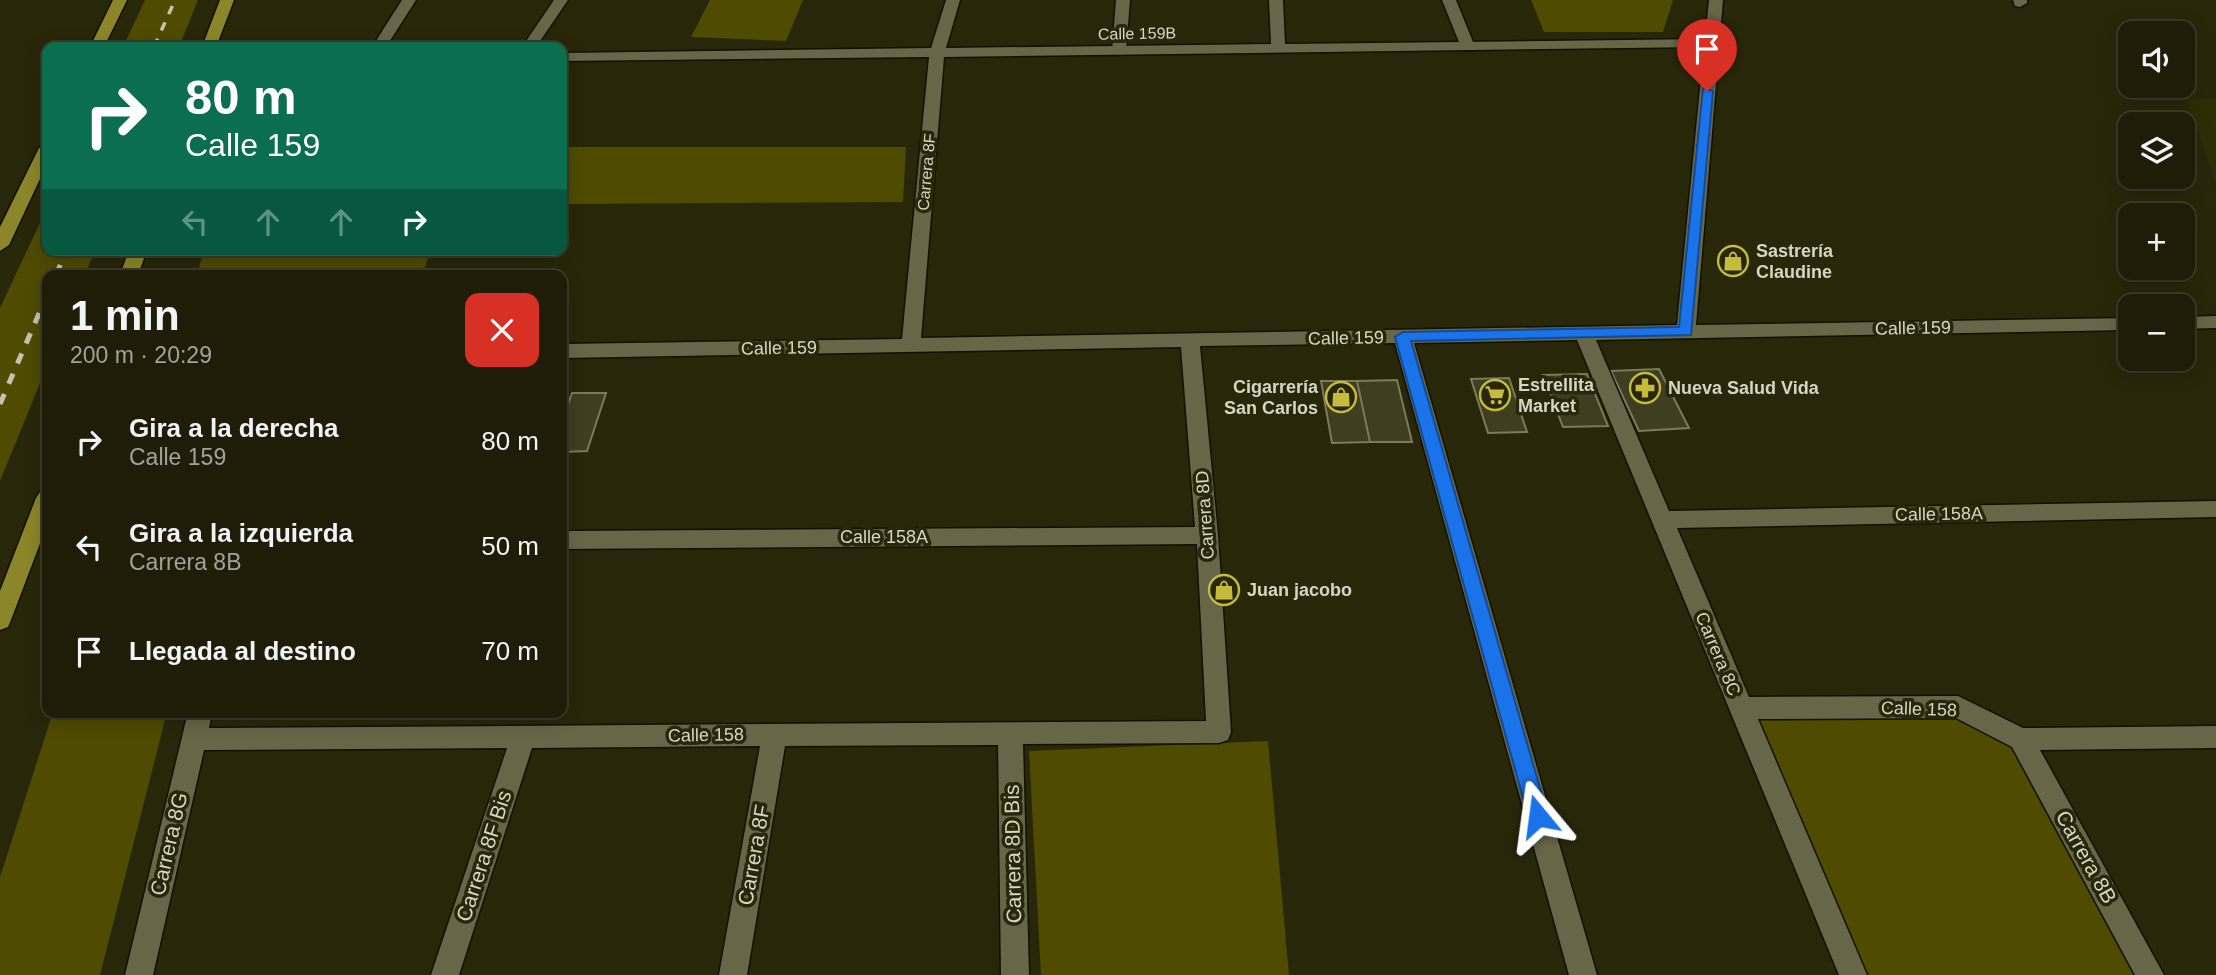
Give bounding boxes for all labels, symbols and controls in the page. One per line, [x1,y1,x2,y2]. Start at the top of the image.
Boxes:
pin [1677,19,1737,91]
map controls [2118,21,2195,371]
button: sound [2118,21,2195,98]
street label: Calle 159B [1098,24,1176,43]
icon: arrive [1688,30,1726,68]
icon: right [70,70,161,161]
text: 80 m [185,70,297,124]
button: layers [2118,112,2195,189]
text: Calle 159 [185,127,320,163]
street label: Carrera 8F [915,133,938,211]
icon: left [176,203,214,241]
icon: ahead [249,203,287,241]
icon: ahead [322,203,360,241]
icon: right [395,203,433,241]
button: + [2118,203,2195,280]
place label: Sastrería Claudine [1756,241,1834,282]
shop icon: Sastrería Claudine [1716,244,1750,278]
text: 1 min [70,292,180,339]
button: close [465,293,539,367]
button: − [2118,294,2195,371]
street label: Calle 159 [1875,317,1951,339]
street label: Calle 159 [1308,327,1384,349]
street label: Calle 159 [741,337,817,359]
text: 200 m · 20:29 [70,342,212,368]
pharmacy icon: Nueva Salud Vida [1628,371,1662,405]
place label: Estrellita Market [1518,375,1595,416]
place label: Cigarrería San Carlos [1224,377,1319,418]
supermarket icon: Estrellita Market [1478,378,1512,412]
place label: Nueva Salud Vida [1668,378,1820,398]
shop icon: Cigarrería San Carlos [1324,380,1358,414]
text: Gira a la derecha [129,413,339,443]
icon: right [70,423,108,461]
text: 80 m [481,426,539,456]
text: Calle 159 [129,444,226,470]
street label: Carrera 8D [1192,470,1218,560]
street label: Calle 158A [1895,503,1983,525]
text: Gira a la izquierda [129,518,353,548]
street label: Calle 158A [840,527,928,547]
icon: left [70,528,108,566]
text: 50 m [481,531,539,561]
text: Carrera 8B [129,549,241,575]
shop icon: Juan jacobo [1207,573,1241,607]
place label: Juan jacobo [1247,580,1352,600]
street label: Carrera 8C [1691,609,1745,699]
icon: arrive [70,633,108,671]
text: Llegada al destino [129,636,356,666]
text: 70 m [481,636,539,666]
street label: Calle 158 [1881,698,1957,720]
street label: Calle 158 [668,724,744,746]
position arrow [1501,779,1575,853]
street label: Carrera 8D Bis [1000,784,1025,924]
street label: Carrera 8F Bis [451,787,516,924]
street label: Carrera 8G [145,790,192,898]
street label: Carrera 8F [733,803,774,907]
street label: Carrera 8B [2051,806,2121,907]

